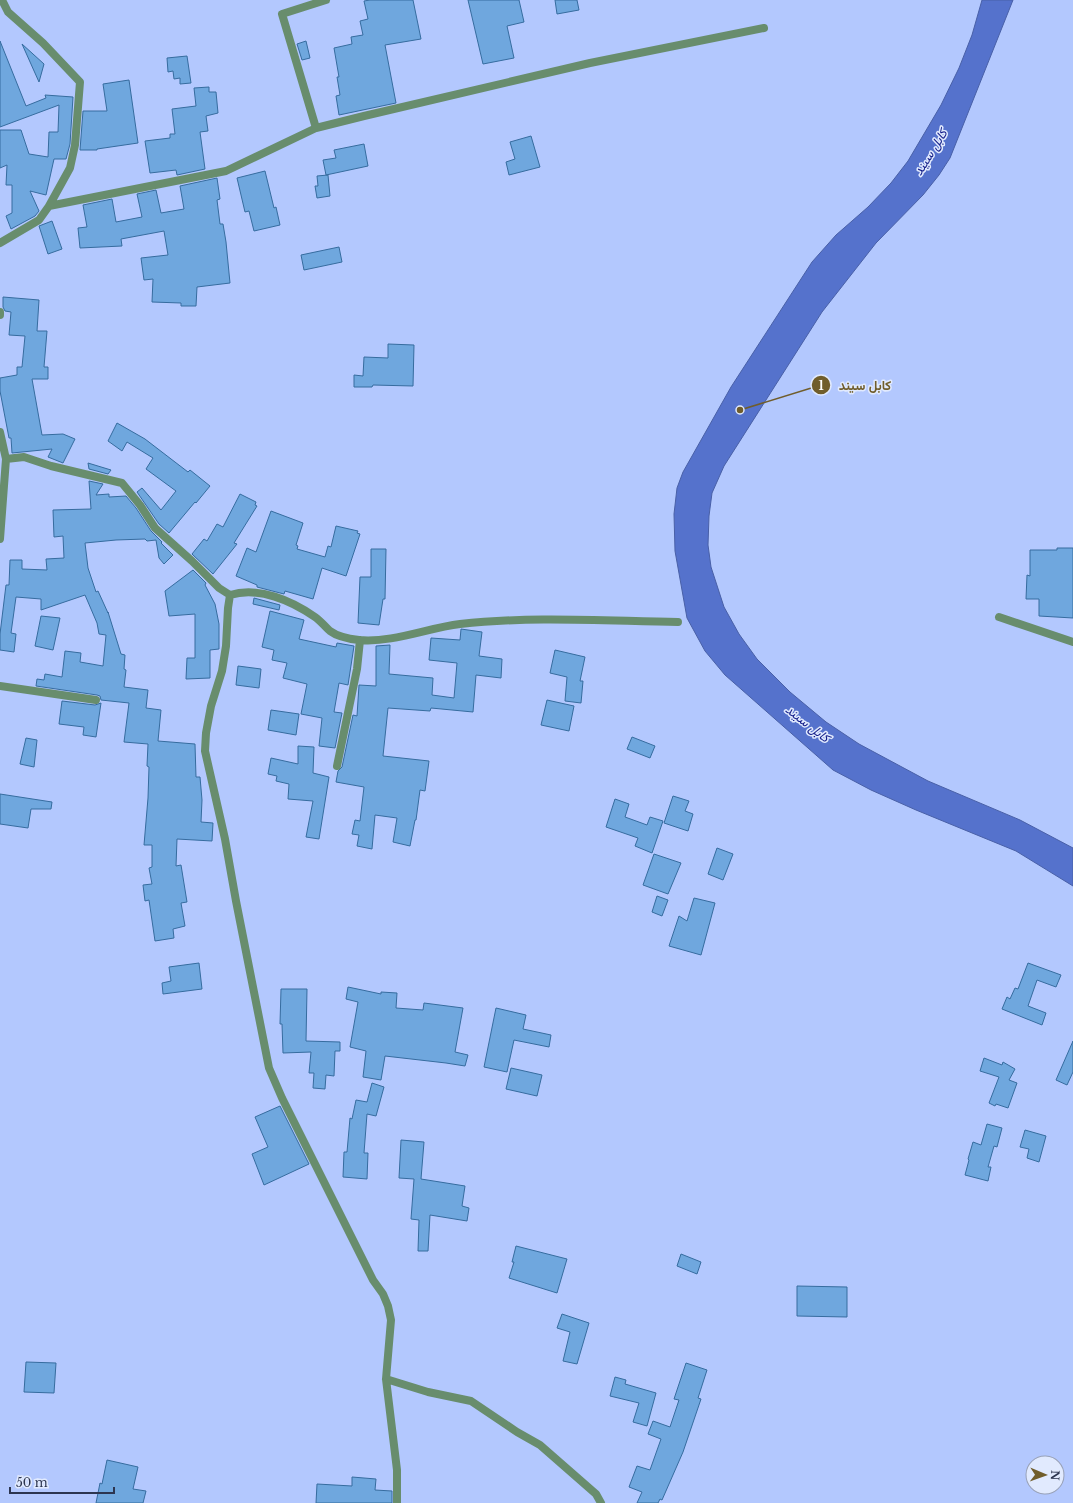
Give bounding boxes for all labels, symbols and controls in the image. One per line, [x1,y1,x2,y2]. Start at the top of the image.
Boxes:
water label: کابل سيند [910,124,952,179]
callout: کابل سيند [811,373,899,398]
text: کابل سيند [839,377,891,394]
text: 1 [818,378,824,393]
water label: کابل سيند [782,701,835,747]
north arrow [1025,1455,1065,1495]
scale bar [10,1469,114,1495]
text: N [1048,1470,1062,1481]
text: 50 m [16,1475,48,1490]

